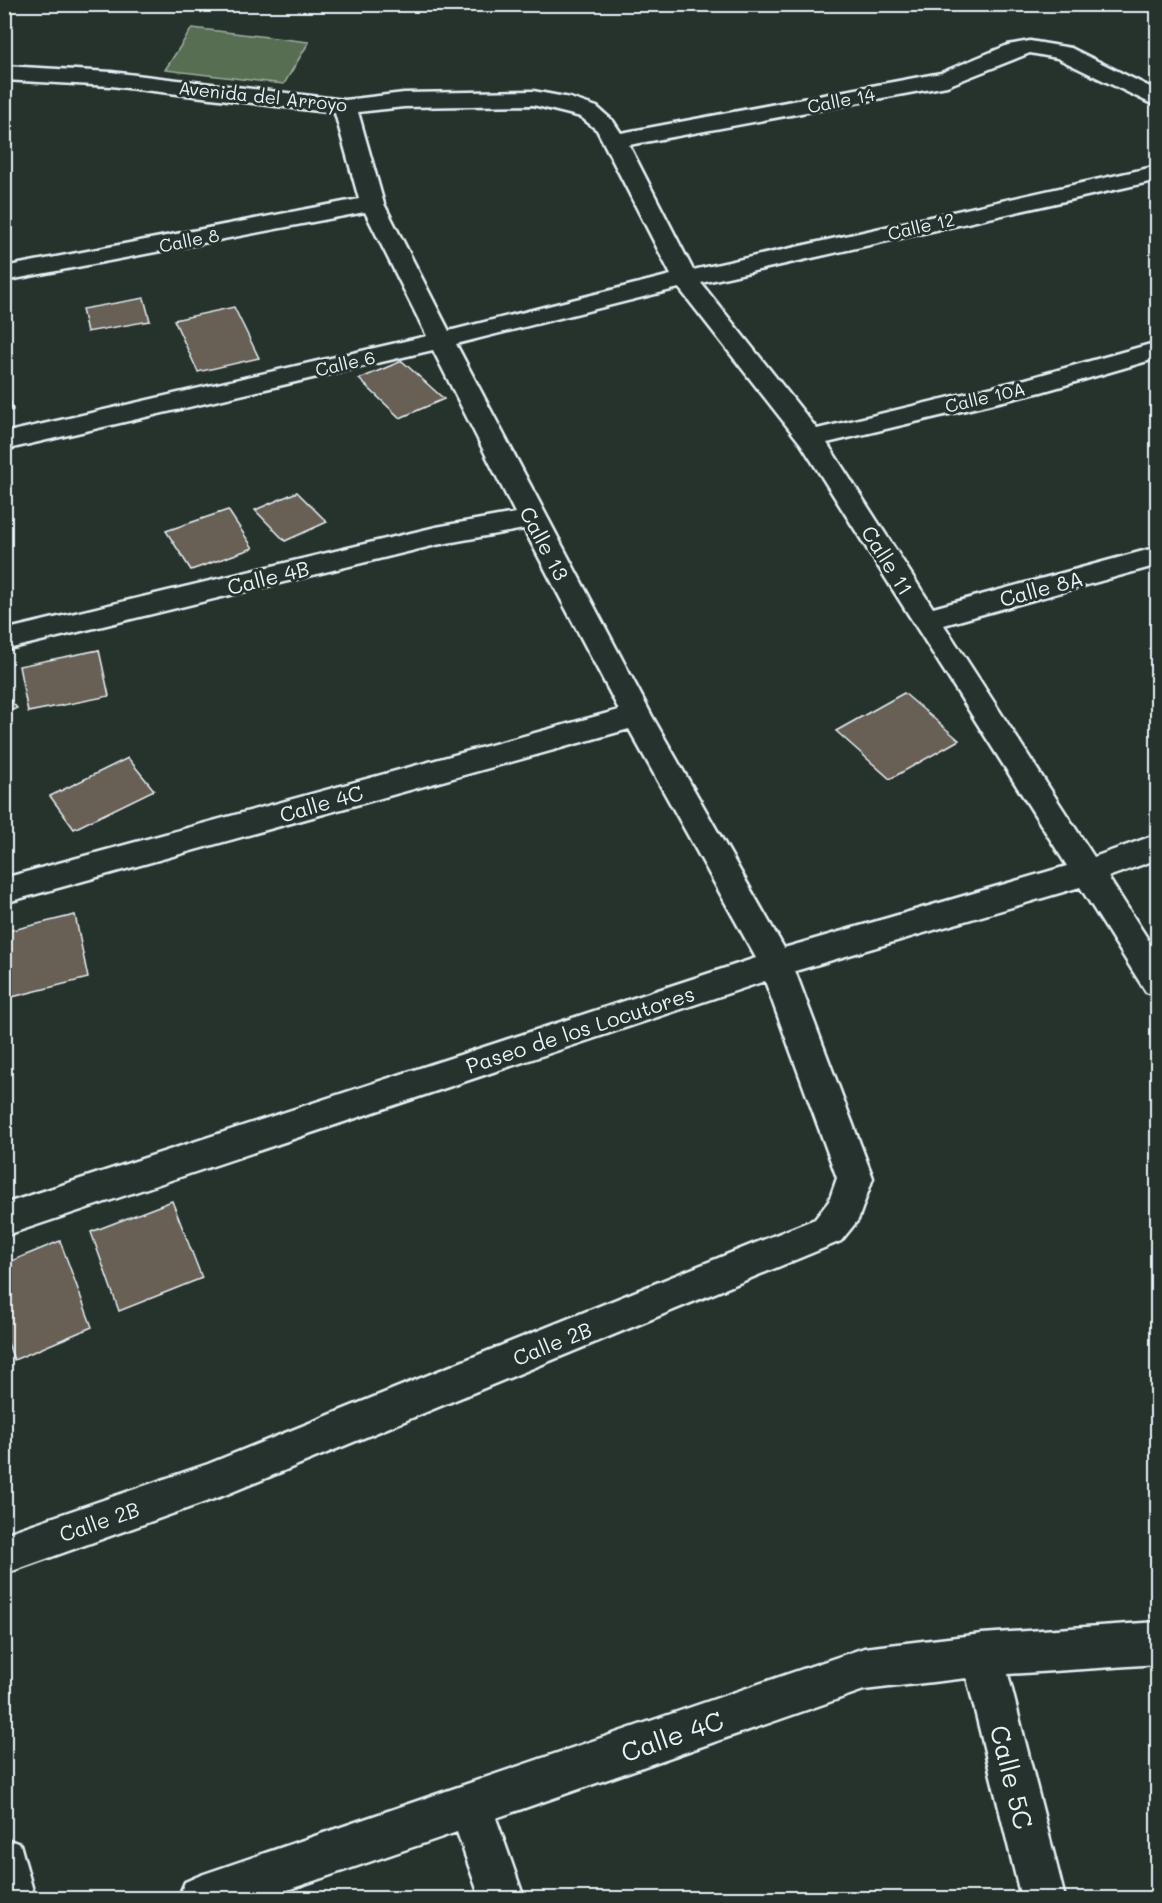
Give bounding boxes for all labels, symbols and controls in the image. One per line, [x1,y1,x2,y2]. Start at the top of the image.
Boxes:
street label: Avenida del Arroyo [178,75,349,117]
street label: Calle 14 [805,82,877,118]
street label: Calle 12 [885,207,957,245]
street label: Calle 8 [157,222,221,258]
street label: Calle 6 [313,344,377,382]
street label: Calle 10A [943,376,1027,418]
street label: Calle 13 [514,501,576,585]
street label: Calle 11 [856,520,920,600]
street label: Calle 4B [224,554,312,600]
street label: Calle 8A [996,564,1086,612]
street label: Calle 4C [276,778,366,828]
street label: Paseo de los Locutores [462,979,698,1079]
street label: Calle 2B [508,1315,596,1371]
street label: Calle 2B [55,1495,143,1547]
street label: Calle 4C [616,1703,728,1769]
street label: Calle 5C [983,1721,1041,1833]

